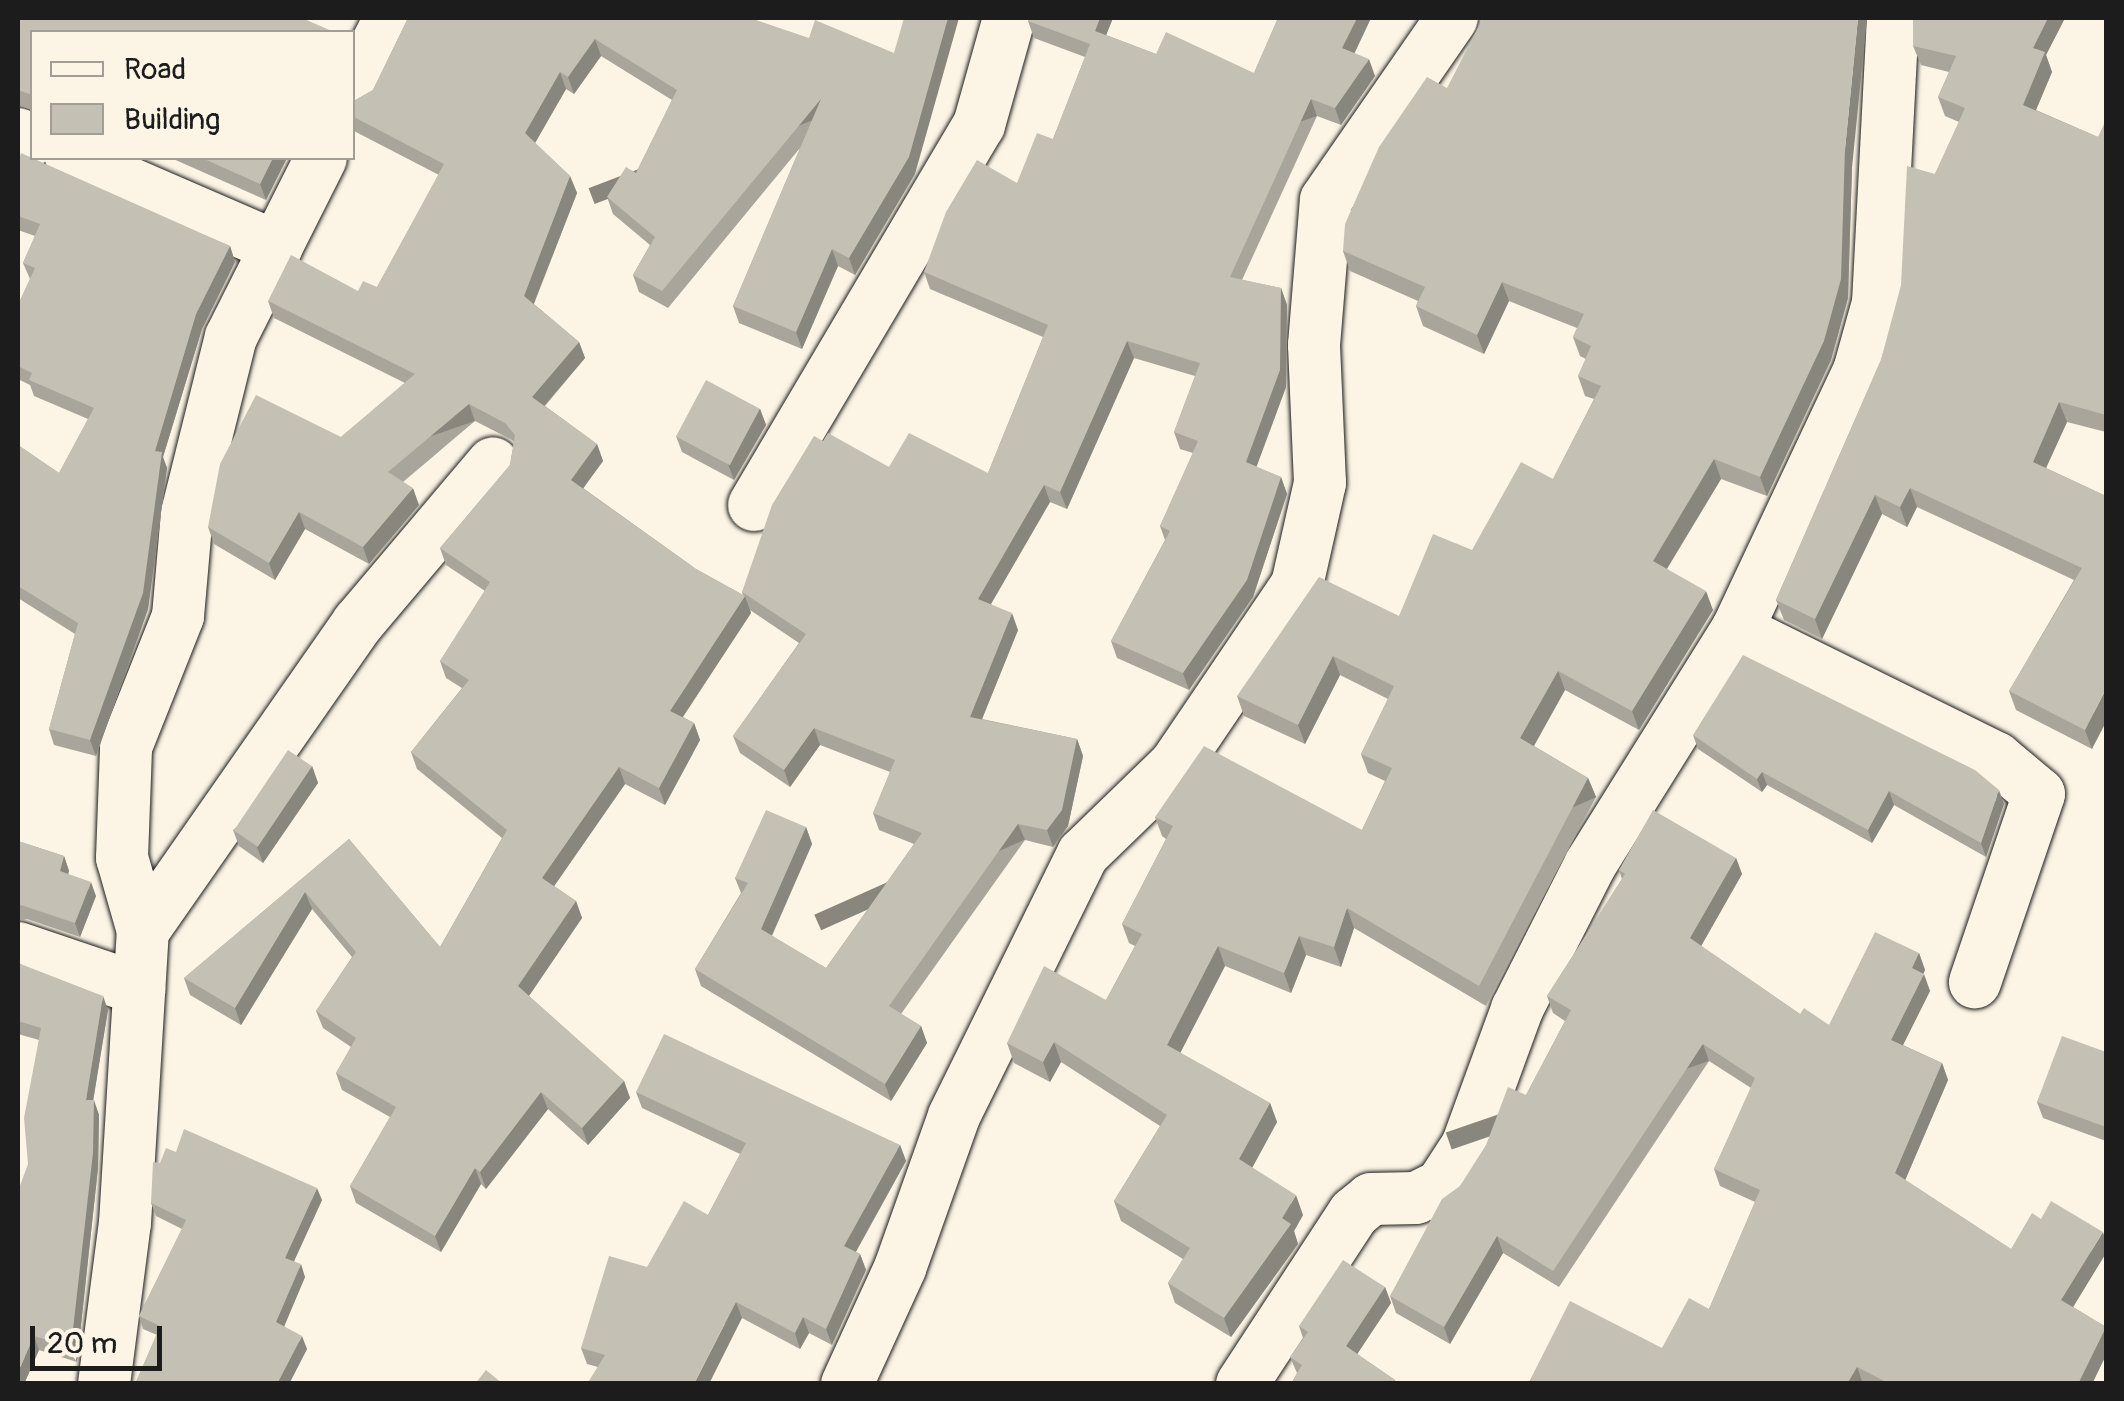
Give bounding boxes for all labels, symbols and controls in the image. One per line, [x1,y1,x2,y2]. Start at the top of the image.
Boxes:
legend [30,30,355,160]
text: Road [124,51,186,88]
text: Building [124,101,220,138]
scale bar [35,1306,168,1368]
text: 20 m [47,1325,117,1362]

